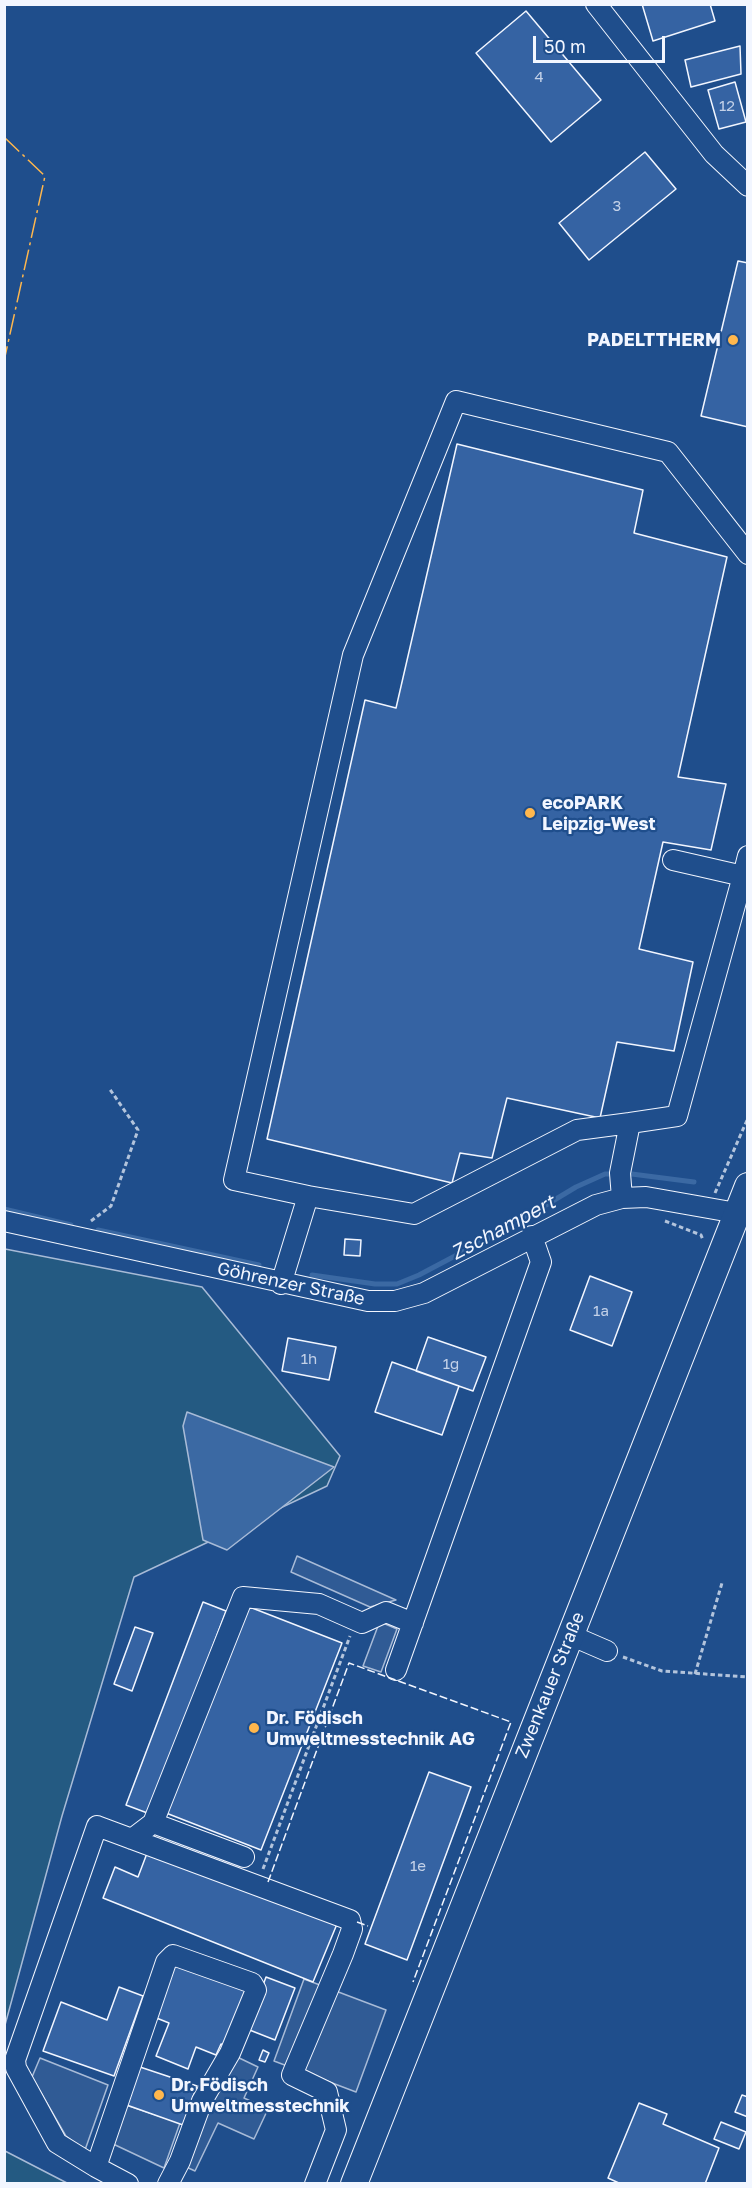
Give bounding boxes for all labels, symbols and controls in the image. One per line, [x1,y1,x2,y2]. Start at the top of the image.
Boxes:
scale bar [536,24,668,62]
text: 50 m [544,35,586,57]
house number: 4 [534,68,544,86]
house number: 12 [719,97,735,115]
house number: 3 [613,197,621,215]
place label: PADELTTHERM [587,329,721,351]
marker: PADELTTHERM [726,333,740,347]
place label: ecoPARK Leipzig-West [542,792,656,834]
marker: ecoPARK Leipzig-West [523,806,537,820]
water label: Zschampert [447,1190,559,1266]
street label: Göhrenzer Straße [215,1258,367,1310]
house number: 1a [593,1302,609,1320]
house number: 1h [301,1350,317,1368]
house number: 1g [443,1355,459,1373]
street label: Zwenkauer Straße [511,1609,589,1761]
place label: Dr. Födisch Umweltmesstechnik AG [266,1707,475,1750]
marker: Dr. Födisch Umweltmesstechnik AG [247,1721,261,1735]
house number: 1e [410,1857,426,1875]
place label: Dr. Födisch Umweltmesstechnik [171,2074,350,2116]
marker: Dr. Födisch Umweltmesstechnik [152,2088,166,2102]

